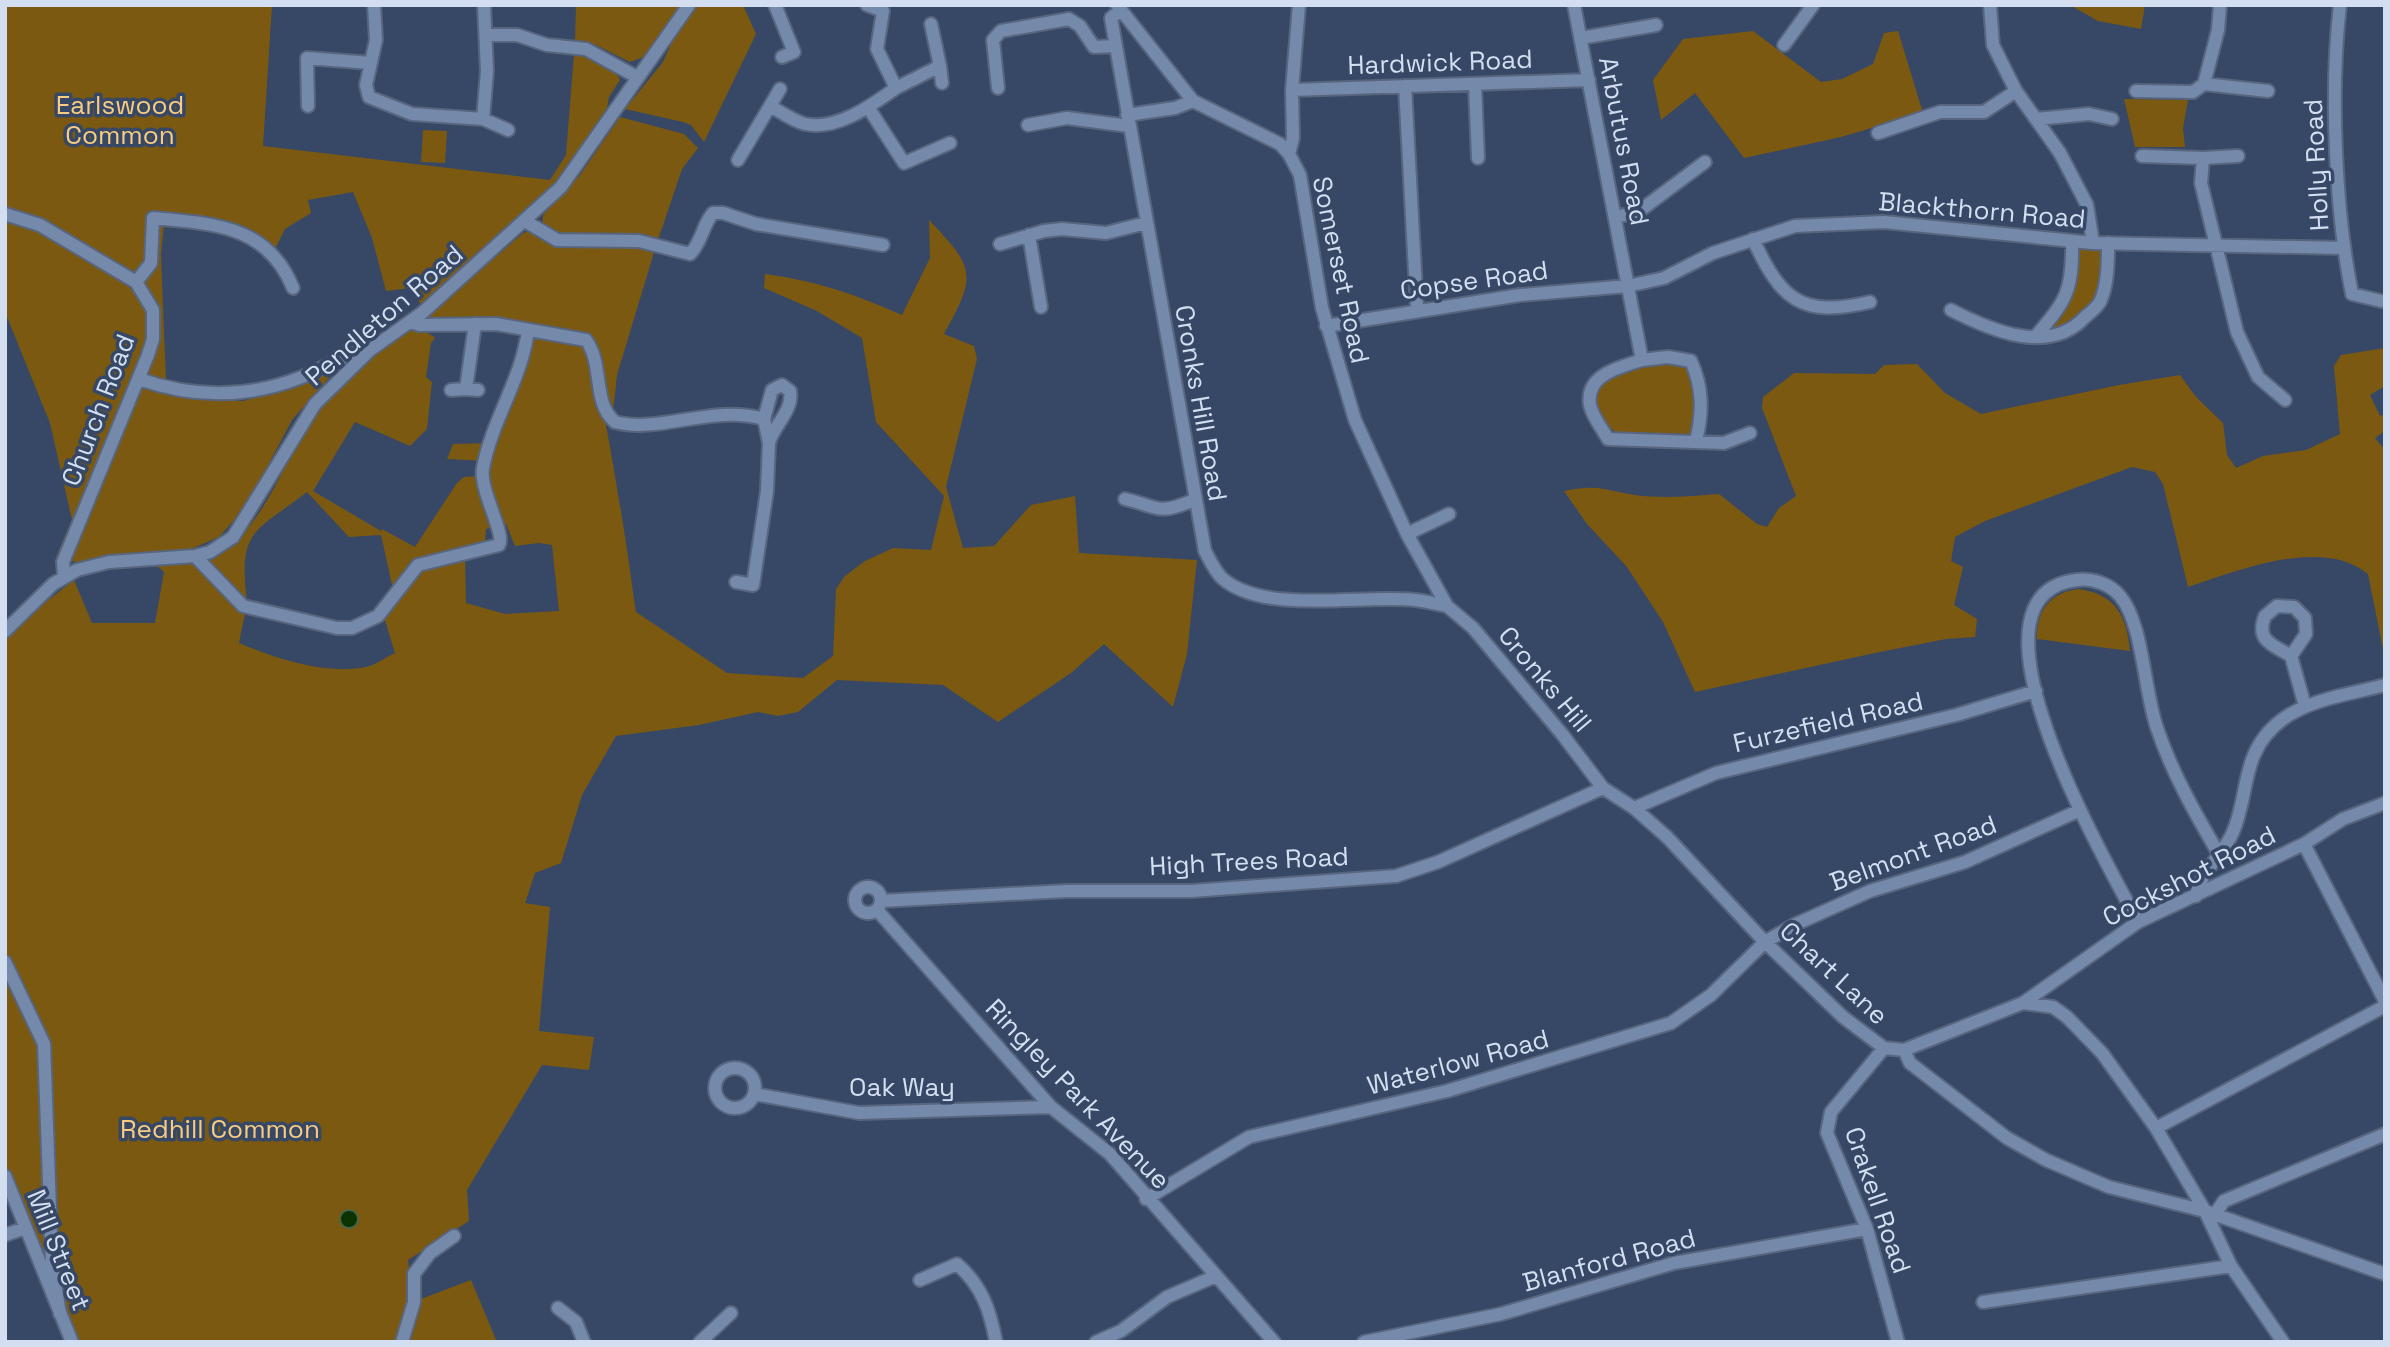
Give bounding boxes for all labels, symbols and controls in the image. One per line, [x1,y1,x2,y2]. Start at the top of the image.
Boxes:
street label: Hardwick Road [1347,42,1533,82]
street label: Arbutus Road [1591,54,1657,228]
park label: Earlswood Common [56,88,184,152]
street label: Holly Road [2296,98,2336,232]
street label: Somerset Road [1305,173,1377,367]
street label: Blackthorn Road [1877,184,2087,236]
street label: Pendleton Road [298,237,470,393]
street label: Copse Road [1398,253,1550,307]
street label: Cronks Hill Road [1167,302,1235,504]
street label: Church Road [54,329,142,491]
street label: Cronks Hill [1491,619,1599,739]
street label: Furzefield Road [1730,684,1926,760]
street label: Belmont Road [1825,807,2001,899]
street label: Cockshot Road [2097,818,2281,934]
street label: High Trees Road [1148,839,1350,883]
street label: Chart Lane [1772,914,1896,1032]
street label: Ringley Park Avenue [978,992,1178,1196]
street label: Waterlow Road [1363,1021,1553,1103]
street label: Oak Way [849,1070,955,1104]
park label: Redhill Common [120,1112,320,1146]
street label: Crakell Road [1837,1122,1919,1278]
street label: Mill Street [19,1184,99,1316]
street label: Blanford Road [1519,1221,1699,1299]

